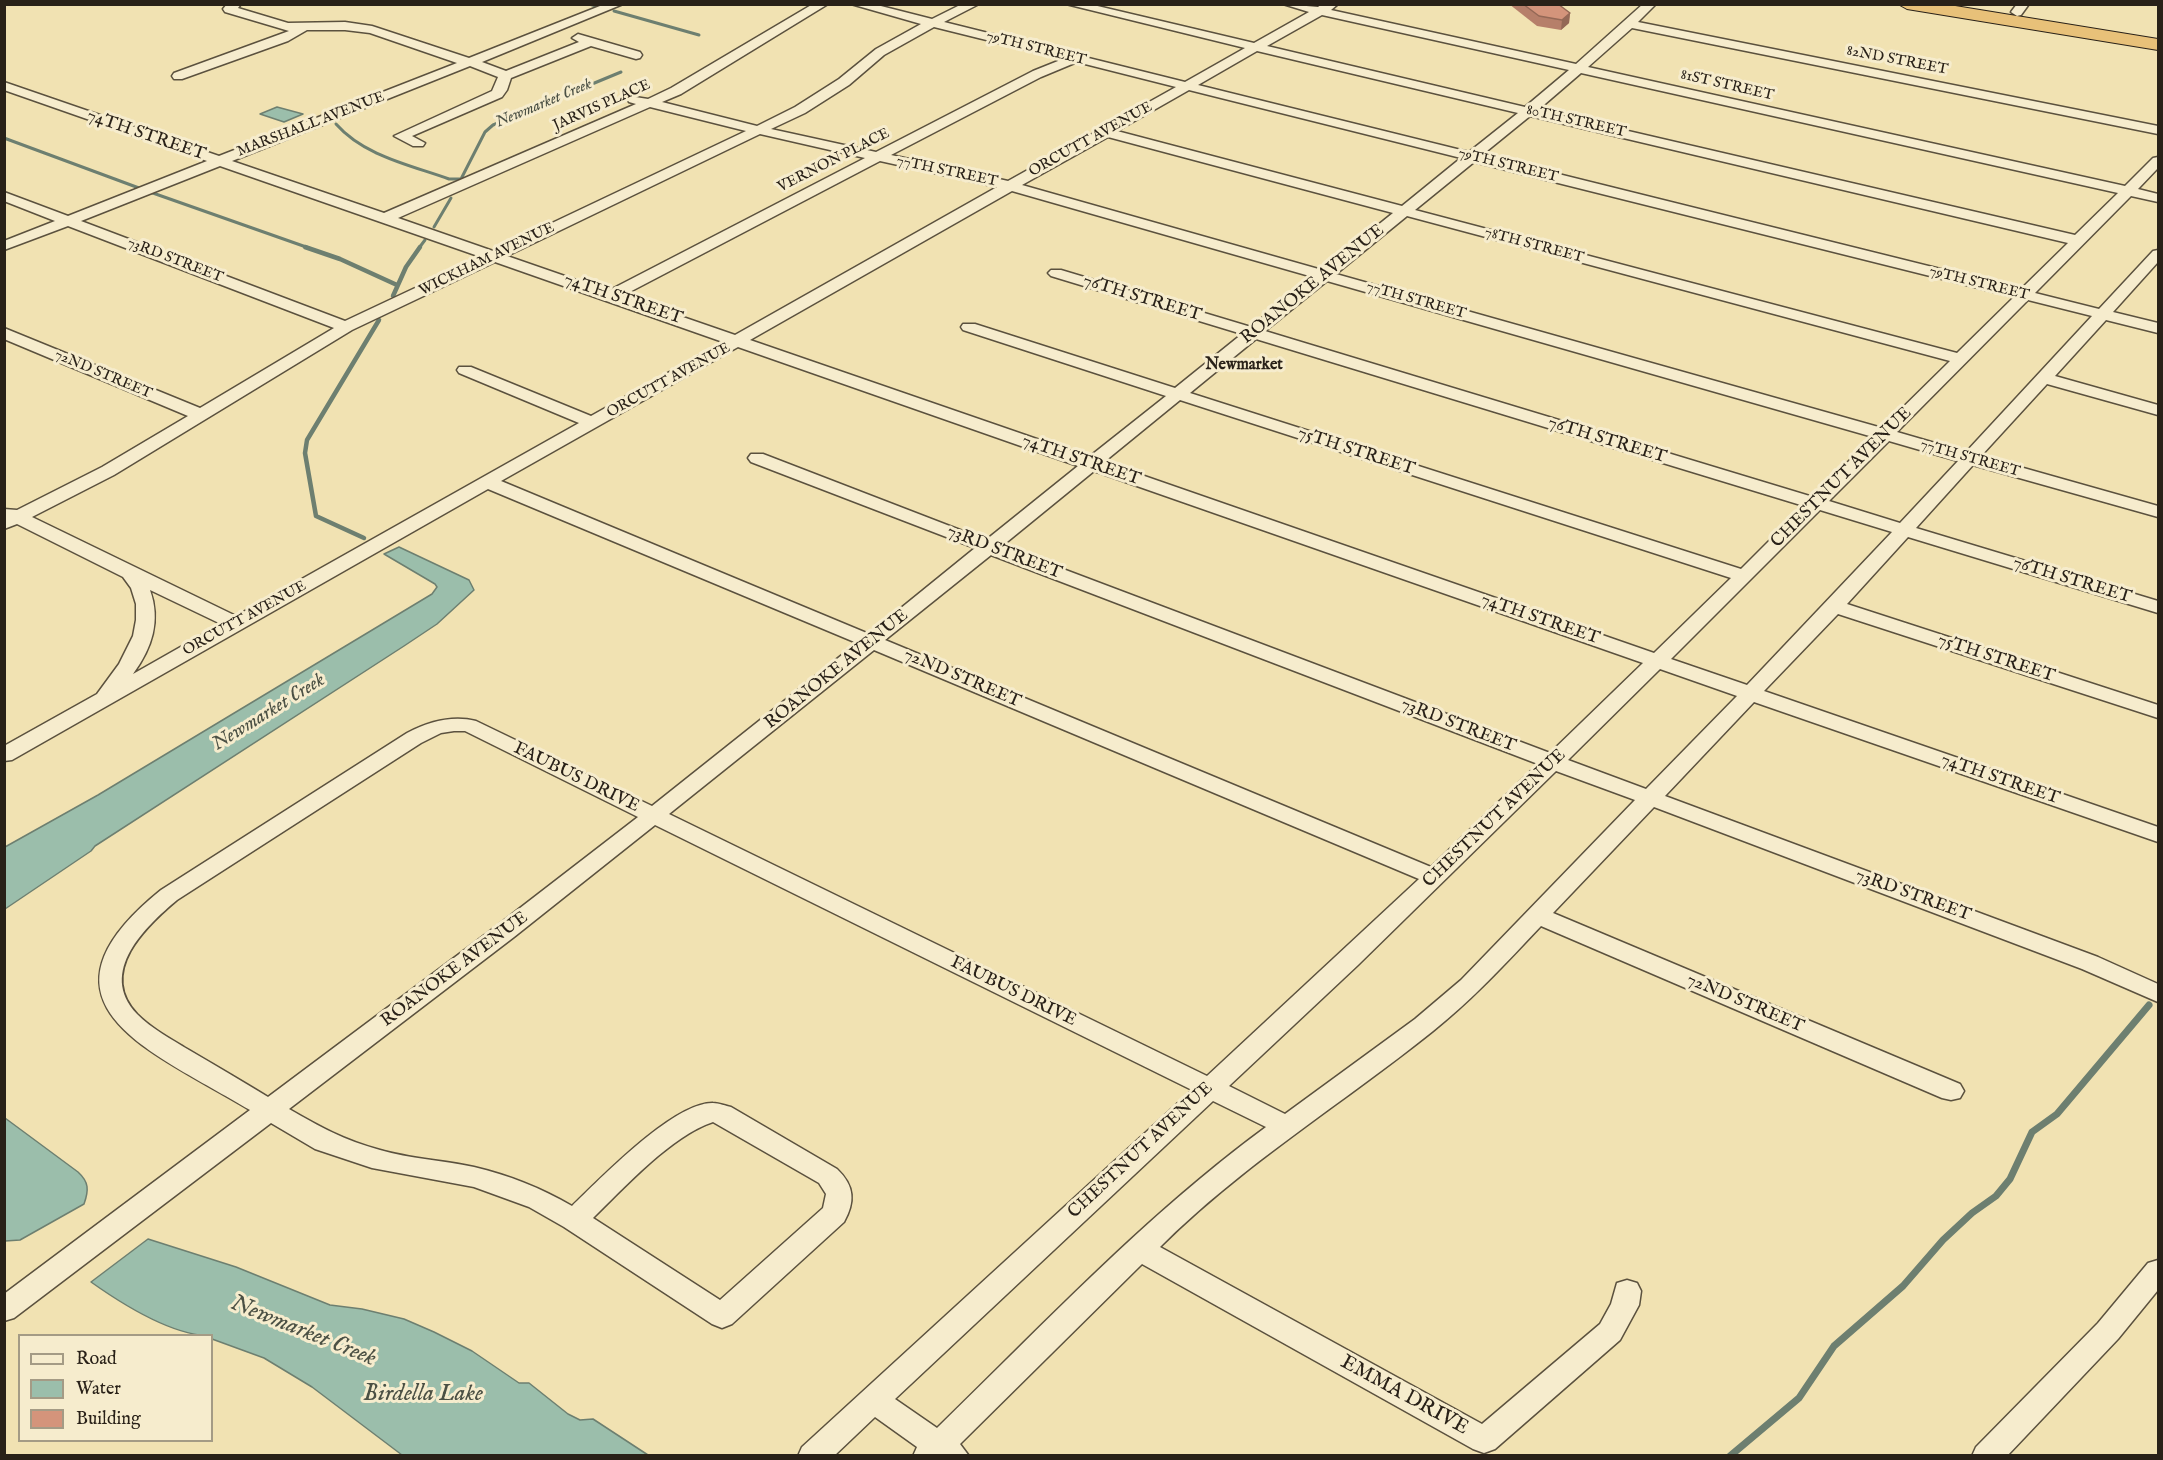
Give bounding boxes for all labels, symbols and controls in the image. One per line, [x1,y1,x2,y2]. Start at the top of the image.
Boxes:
street label: 79TH STREET [984,28,1088,70]
street label: 82ND STREET [1845,42,1949,80]
street label: 81ST STREET [1679,67,1775,105]
water label: Newmarket Creek [493,75,595,133]
street label: JARVIS PLACE [551,77,653,135]
street label: MARSHALL AVENUE [235,89,387,161]
street label: ORCUTT AVENUE [1026,99,1156,181]
street label: 80TH STREET [1524,102,1628,142]
street label: 74TH STREET [84,106,208,166]
street label: VERNON PLACE [775,125,893,197]
street label: 79TH STREET [1456,145,1560,187]
street label: 77TH STREET [895,153,999,191]
street label: WICKHAM AVENUE [416,219,558,301]
street label: ROANOKE AVENUE [1237,220,1389,350]
street label: 78TH STREET [1483,224,1585,268]
street label: 73RD STREET [125,235,225,287]
street label: 79TH STREET [1927,263,2031,305]
street label: 74TH STREET [561,270,685,330]
street label: 76TH STREET [1080,271,1204,327]
street label: 77TH STREET [1364,278,1468,324]
street label: ORCUTT AVENUE [604,340,734,422]
street label: 72ND STREET [52,346,154,404]
district label: Newmarket [1205,356,1283,376]
street label: CHESTNUT AVENUE [1767,403,1917,553]
street label: 76TH STREET [1545,413,1669,469]
street label: 75TH STREET [1295,423,1417,481]
street label: 74TH STREET [1019,431,1143,491]
street label: 77TH STREET [1918,436,2022,482]
street label: 73RD STREET [944,521,1064,585]
street label: 76TH STREET [2010,553,2134,609]
street label: ORCUTT AVENUE [180,578,310,660]
street label: 74TH STREET [1478,590,1602,650]
street label: ROANOKE AVENUE [761,605,913,735]
street label: 75TH STREET [1935,630,2057,688]
street label: 72ND STREET [900,645,1024,713]
water label: Newmarket Creek [208,669,330,757]
street label: 73RD STREET [1398,694,1518,758]
street label: FAUBUS DRIVE [510,738,642,818]
street label: CHESTNUT AVENUE [1419,745,1571,893]
street label: 74TH STREET [1938,750,2062,810]
street label: 73RD STREET [1852,865,1974,927]
street label: ROANOKE AVENUE [377,908,533,1032]
street label: FAUBUS DRIVE [947,952,1079,1032]
street label: 72ND STREET [1683,970,1807,1038]
street label: CHESTNUT AVENUE [1064,1078,1218,1224]
water label: Newmarket Creek [226,1290,380,1374]
legend [18,1334,213,1442]
text: Road [76,1348,117,1371]
street label: EMMA DRIVE [1336,1350,1472,1442]
text: Water [76,1378,121,1401]
water label: Birdella Lake [363,1381,483,1409]
text: Building [76,1408,141,1431]

